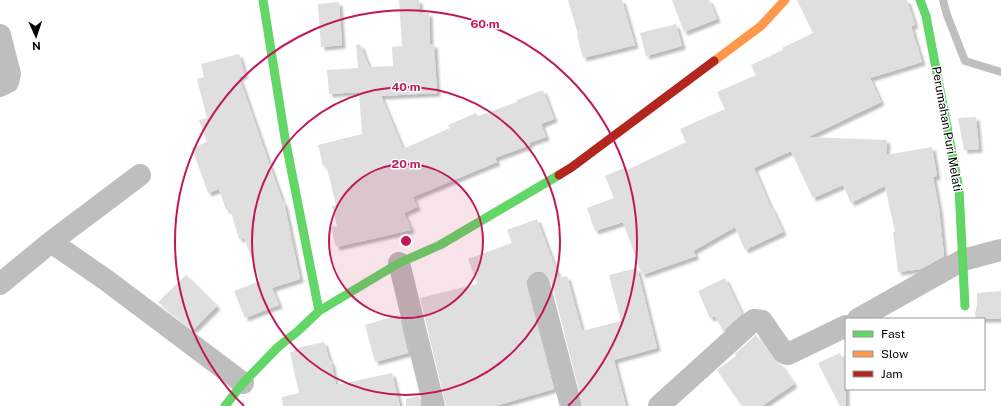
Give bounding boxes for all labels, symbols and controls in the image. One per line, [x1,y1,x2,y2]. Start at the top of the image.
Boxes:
north arrow [16,16,56,56]
text: 60 m [470,17,500,31]
text: N [32,40,41,52]
street label: Perumahan Puri Melati [929,65,965,193]
text: 40 m [391,80,421,94]
text: 20 m [392,157,421,171]
centre of rings [399,234,413,248]
legend [845,318,985,390]
text: Fast [881,327,906,341]
text: Slow [881,347,909,361]
text: Jam [881,367,903,381]

